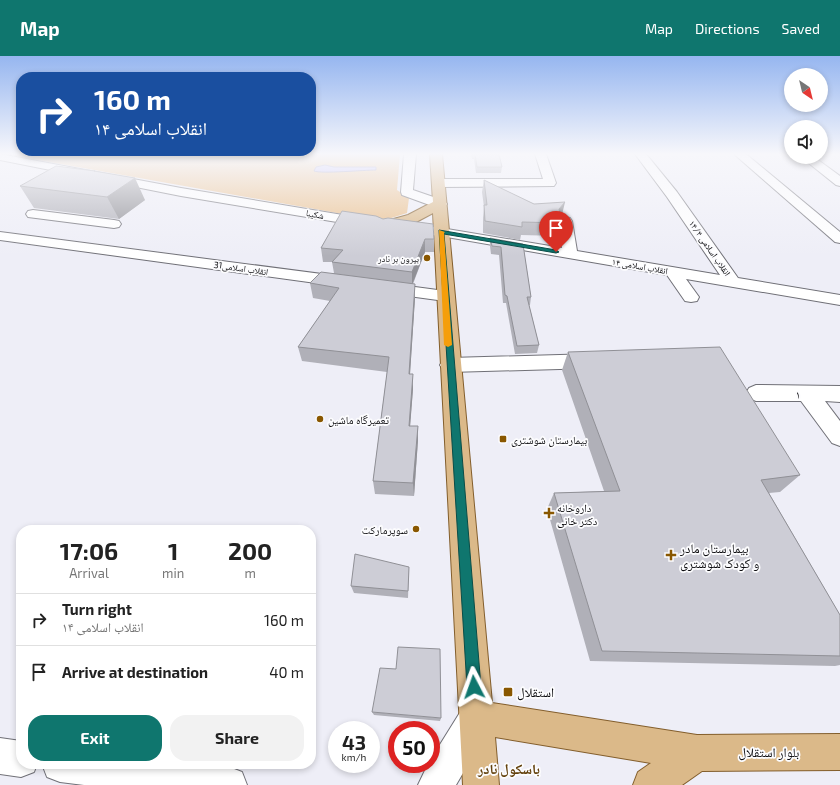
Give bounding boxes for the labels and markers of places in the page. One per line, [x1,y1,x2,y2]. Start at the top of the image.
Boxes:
pin [539,211,573,252]
place label: بیرون بر نادر [377,253,420,264]
marker: بیرون بر نادر [422,253,432,263]
place label: تعمیرگاه ماشین [328,413,390,427]
marker: تعمیرگاه ماشین [315,414,325,424]
place label: بیمارستان شوشتری [511,433,587,447]
marker: بیمارستان شوشتری [498,434,508,444]
place label: داروخانه دکتر خانی [557,501,598,528]
marker: داروخانه دکتر خانی [544,508,554,518]
place label: سوپرمارکت [362,523,408,537]
marker: سوپرمارکت [411,524,421,534]
place label: بیمارستان مادر و کودک شوشتری [679,540,759,572]
marker: بیمارستان مادر و کودک شوشتری [665,549,677,561]
place label: استقلال [517,684,554,701]
marker: استقلال [502,686,514,698]

